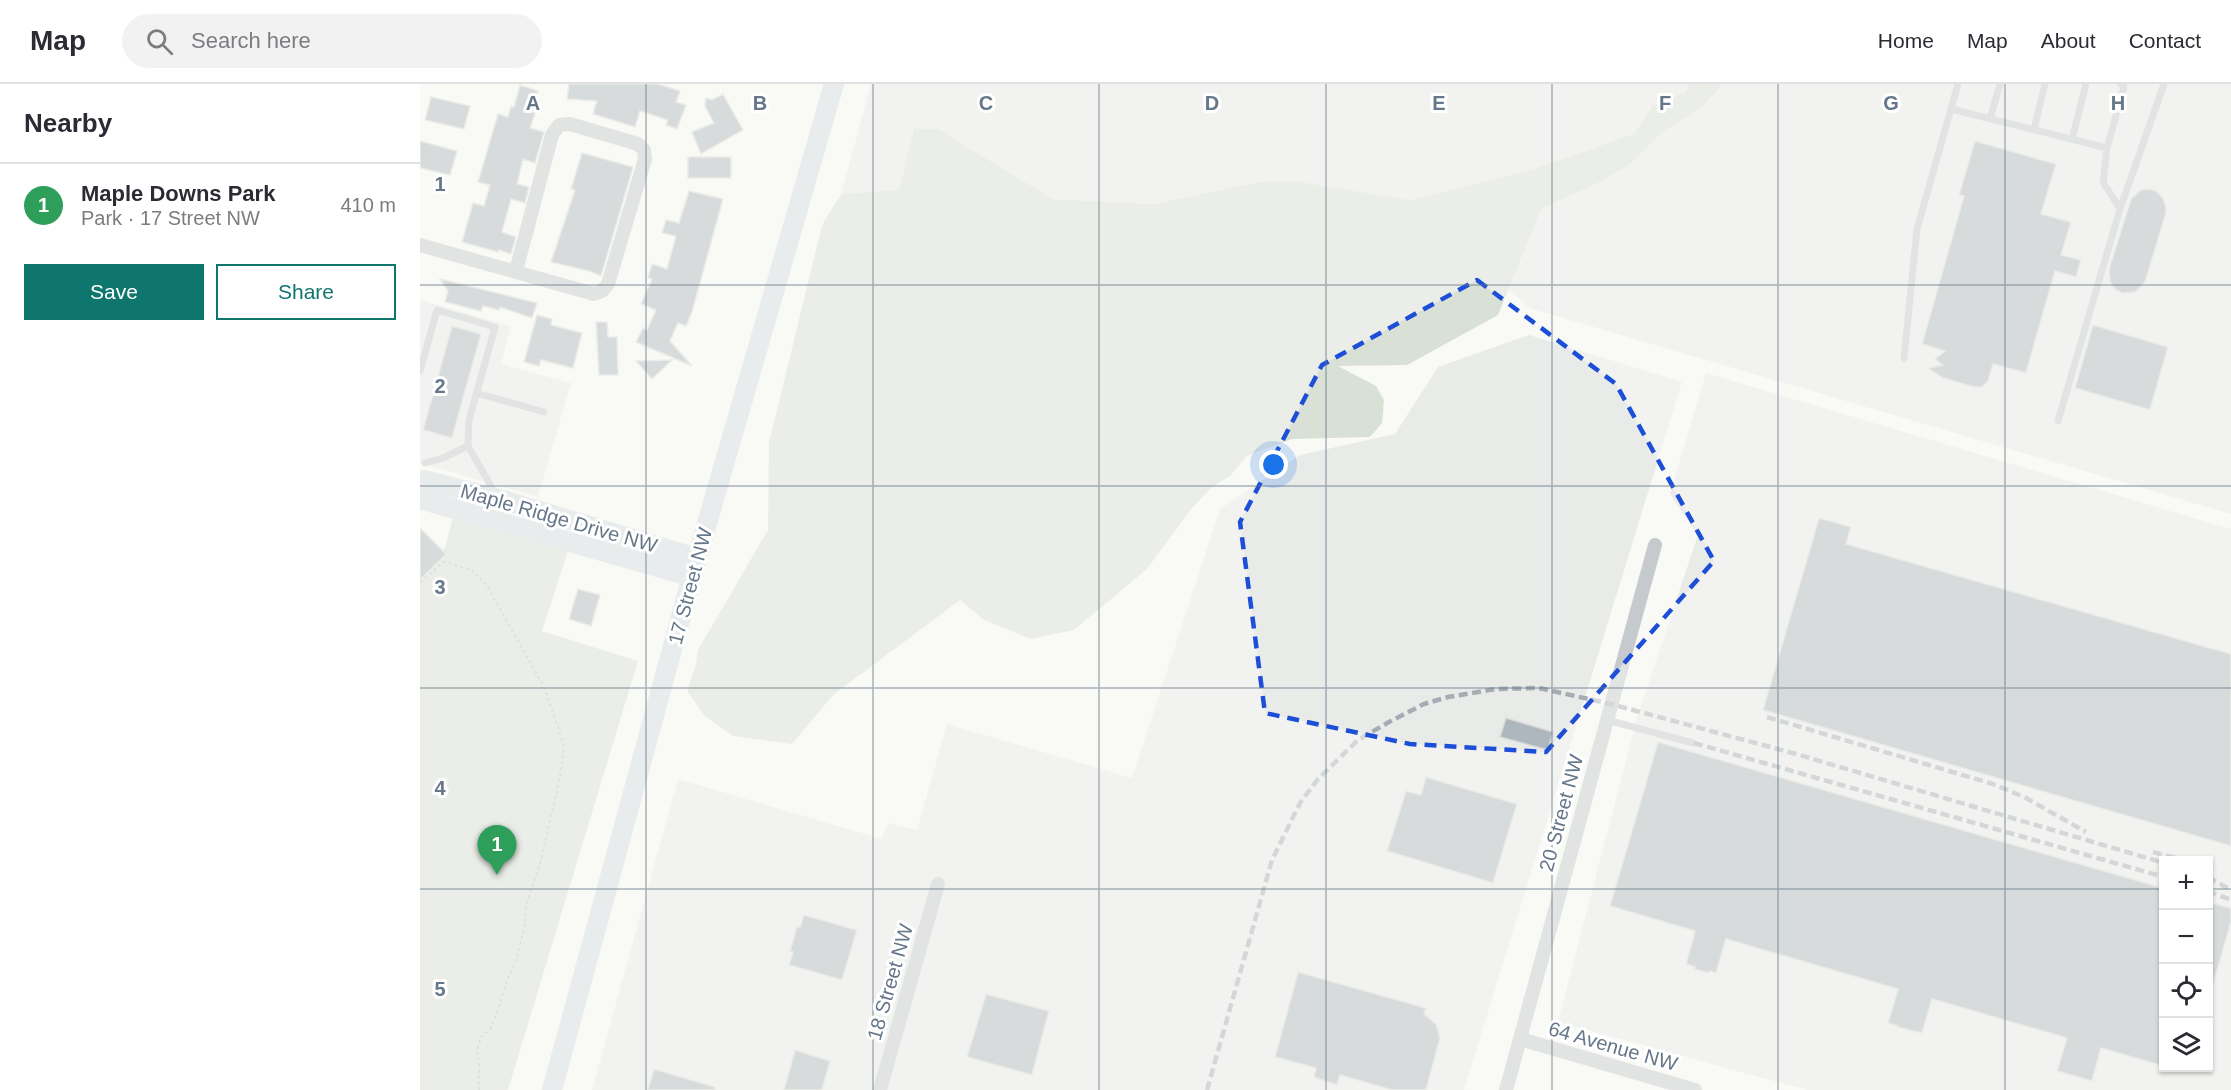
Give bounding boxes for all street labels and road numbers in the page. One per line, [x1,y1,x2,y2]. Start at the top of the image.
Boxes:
street label: Maple Ridge Drive NW [458,479,660,557]
street label: 17 Street NW [664,525,716,647]
street label: 20 Street NW [1535,752,1587,874]
street label: 18 Street NW [863,921,917,1043]
street label: 64 Avenue NW [1546,1017,1680,1075]

